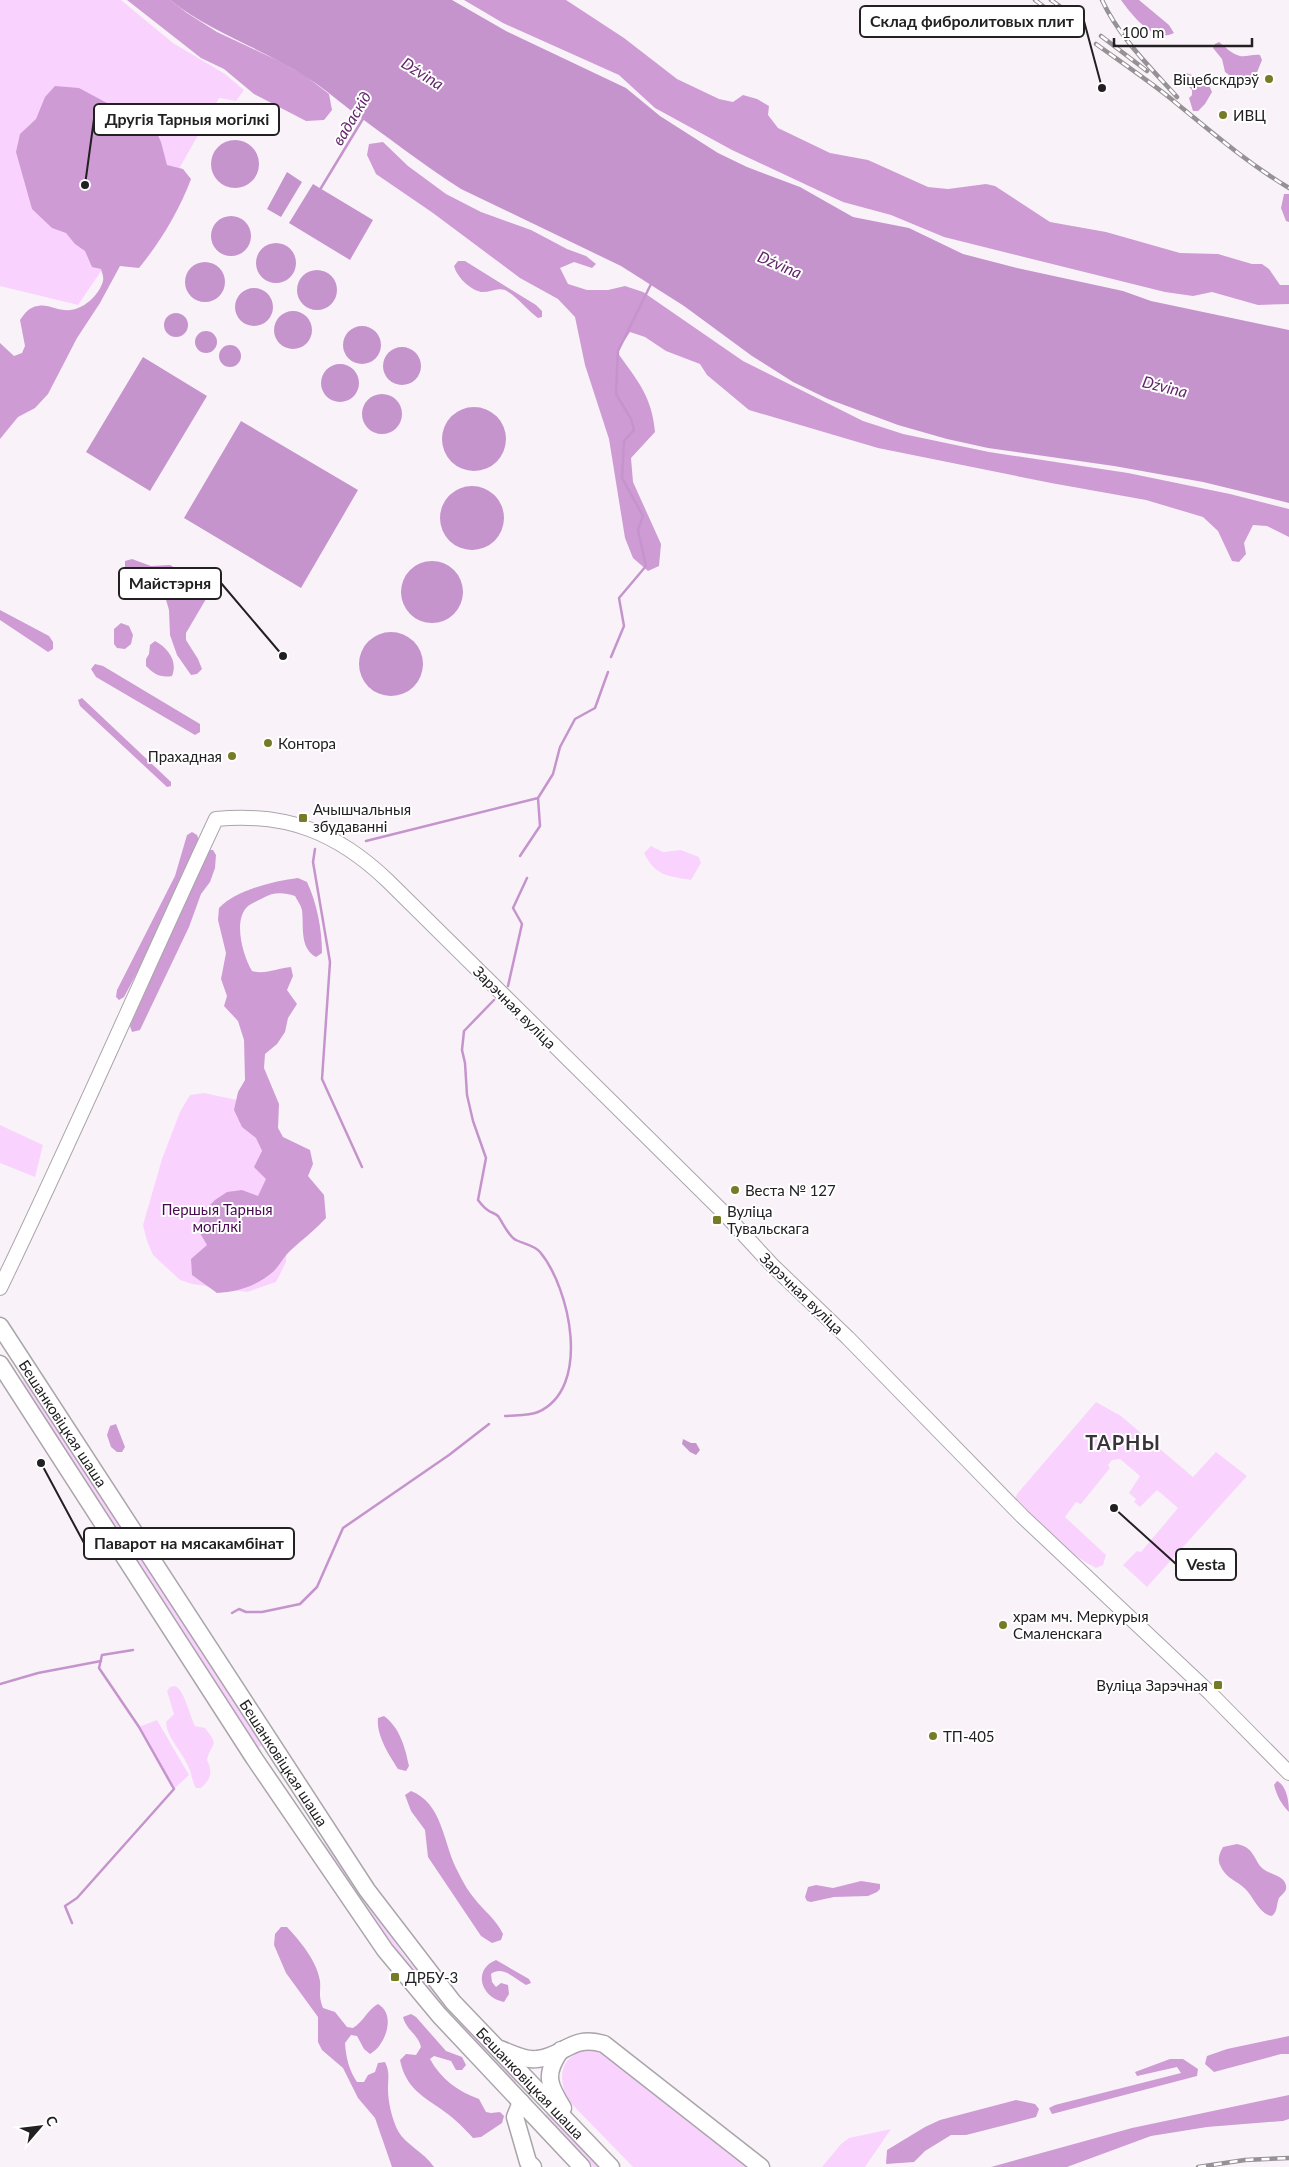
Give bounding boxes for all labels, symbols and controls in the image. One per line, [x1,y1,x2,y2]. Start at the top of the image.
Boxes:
callout: Склад фибролитовых плит [860,6,1084,37]
text: Склад фибролитовых плит [870,11,1075,30]
scale bar [1114,15,1252,47]
text: 100 m [1122,23,1164,41]
water label: Dźvina [398,53,448,93]
place label: Віцебскдрэў [1173,70,1259,88]
marker: Віцебскдрэў [1263,73,1275,85]
water label: вадаскід [328,88,374,148]
callout: Другія Тарныя могілкі [94,104,279,135]
place label: ИВЦ [1233,106,1266,124]
text: Другія Тарныя могілкі [105,109,269,128]
marker: ИВЦ [1217,109,1229,121]
water label: Dźvina [755,246,805,282]
water label: Dźvina [1140,371,1190,401]
callout: Майстэрня [119,568,221,599]
text: Майстэрня [129,573,211,592]
place label: Контора [278,734,336,752]
marker: Контора [262,737,274,749]
place label: Прахадная [148,747,222,765]
marker: Прахадная [226,750,238,762]
place label: Ачышчальныя збудаванні [313,800,411,835]
marker: Ачышчальныя збудаванні [297,812,309,824]
street label: Зарэчная вуліца [470,962,560,1052]
place label: Веста № 127 [745,1181,836,1199]
marker: Веста № 127 [729,1184,741,1196]
park label: Першыя Тарныя могілкі [161,1200,273,1235]
place label: Вуліца Тувальскага [727,1202,809,1237]
marker: Вуліца Тувальскага [711,1214,723,1226]
street label: Зарэчная вуліца [756,1248,848,1338]
street label: Бешанковіцкая шаша [15,1356,111,1490]
district label: ТАРНЫ [1085,1430,1161,1454]
callout: Паварот на мясакамбінат [84,1528,294,1559]
text: Паварот на мясакамбінат [94,1533,285,1552]
callout: Vesta [1176,1549,1236,1580]
text: Vesta [1185,1554,1226,1573]
place label: храм мч. Меркурыя Смаленскага [1013,1607,1149,1642]
marker: храм мч. Меркурыя Смаленскага [997,1619,1009,1631]
place label: Вуліца Зарэчная [1096,1676,1208,1694]
marker: Вуліца Зарэчная [1212,1679,1224,1691]
street label: Бешанковіцкая шаша [236,1696,332,1829]
place label: ТП-405 [943,1727,995,1745]
marker: ТП-405 [927,1730,939,1742]
place label: ДРБУ-3 [405,1968,458,1986]
marker: ДРБУ-3 [389,1971,401,1983]
street label: Бешанковіцкая шаша [473,2023,588,2142]
north arrow [15,2102,65,2152]
text: С [42,2113,62,2129]

